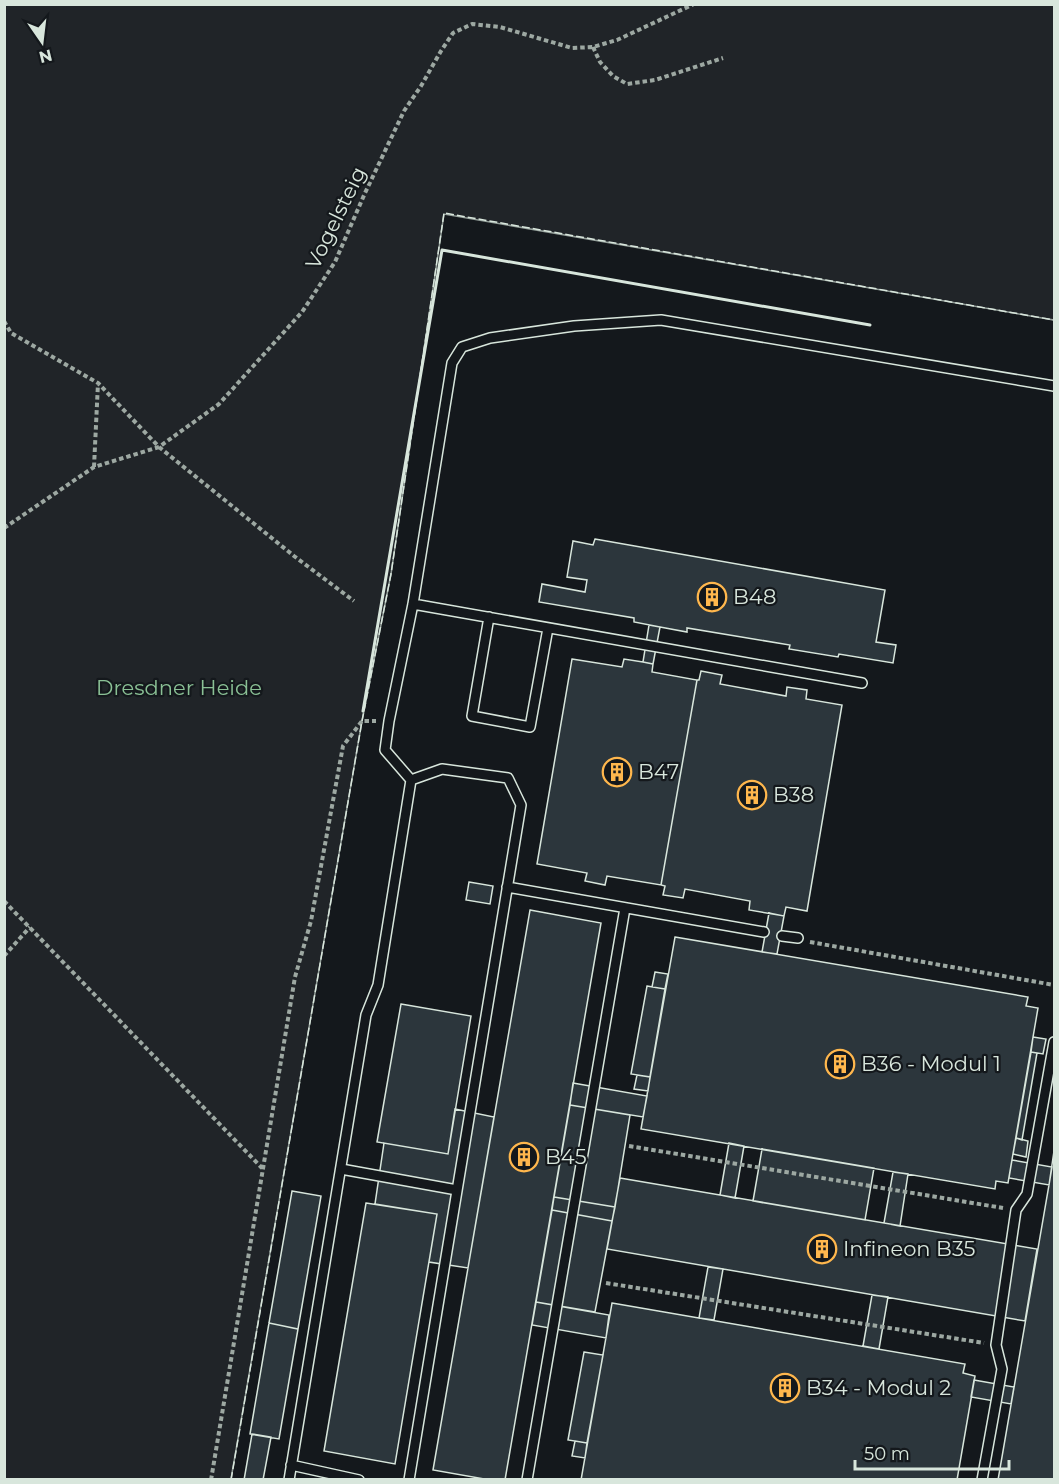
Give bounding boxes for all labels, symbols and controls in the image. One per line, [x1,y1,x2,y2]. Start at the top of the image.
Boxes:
north arrow [12,12,72,72]
text: N [37,45,54,67]
street label: Vogelsteig [300,163,371,273]
building icon: B48 [696,581,728,613]
place label: B48 [733,584,776,609]
park label: Dresdner Heide [96,675,262,700]
building icon: B47 [601,756,633,788]
place label: B47 [638,759,679,784]
building icon: B38 [736,779,768,811]
place label: B38 [773,782,814,807]
building icon: B36 - Modul 1 [824,1048,856,1080]
place label: B36 - Modul 1 [861,1051,1001,1076]
building icon: B45 [508,1141,540,1173]
place label: B45 [545,1144,587,1169]
building icon: Infineon B35 [806,1233,838,1265]
place label: Infineon B35 [843,1236,976,1261]
building icon: B34 - Modul 2 [769,1372,801,1404]
place label: B34 - Modul 2 [806,1375,951,1400]
scale bar [855,1433,1010,1471]
text: 50 m [864,1443,910,1465]

